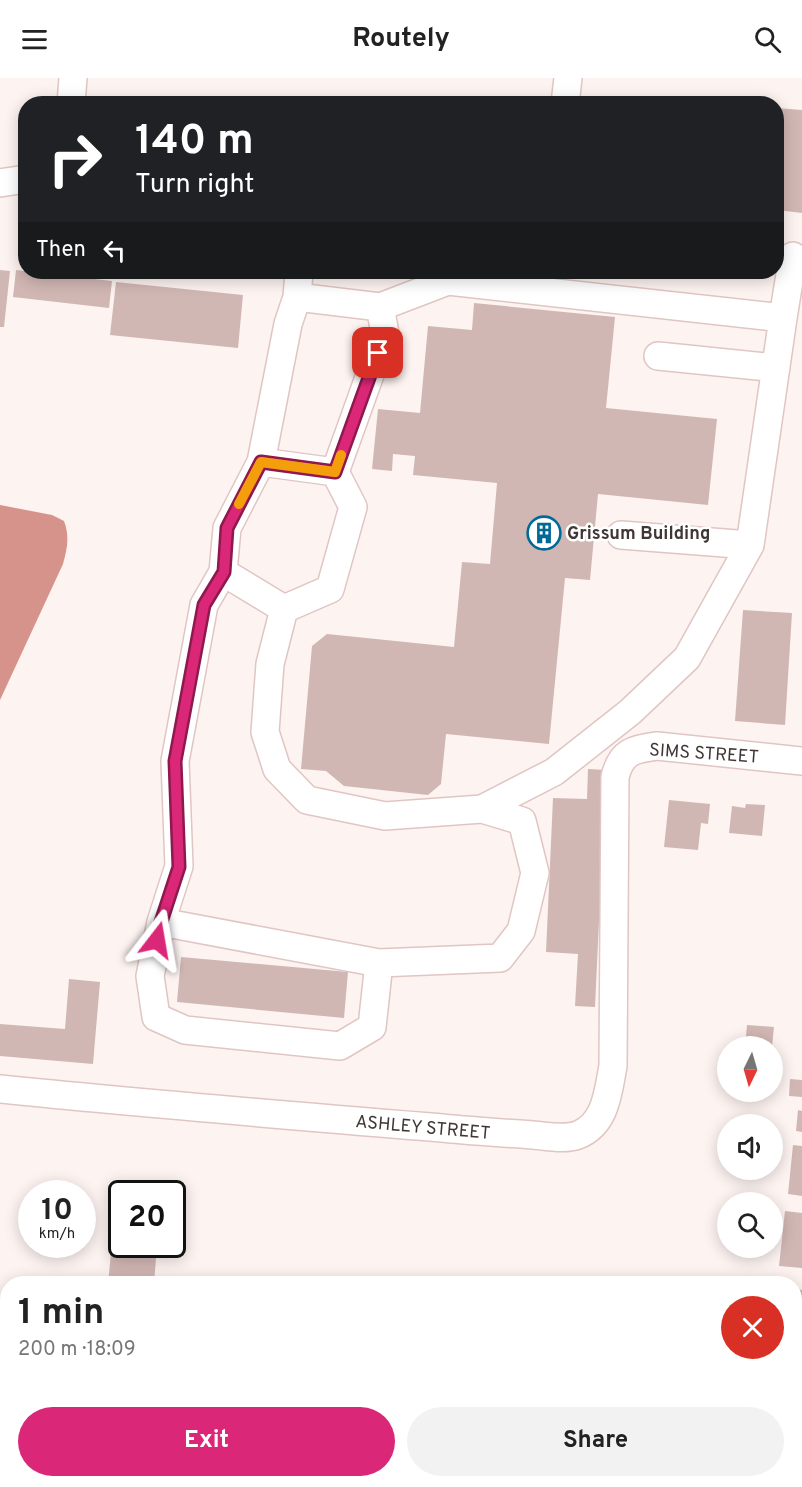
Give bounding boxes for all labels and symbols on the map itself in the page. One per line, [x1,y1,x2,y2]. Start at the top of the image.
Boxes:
pin [352,327,403,378]
building icon: Grissum Building [526,515,562,551]
place label: Grissum Building [567,523,710,546]
street label: SIMS STREET [648,739,760,770]
position arrow [125,908,189,972]
north arrow [717,1036,783,1102]
street label: ASHLEY STREET [354,1111,491,1146]
speed limit sign: 20 [108,1180,186,1258]

